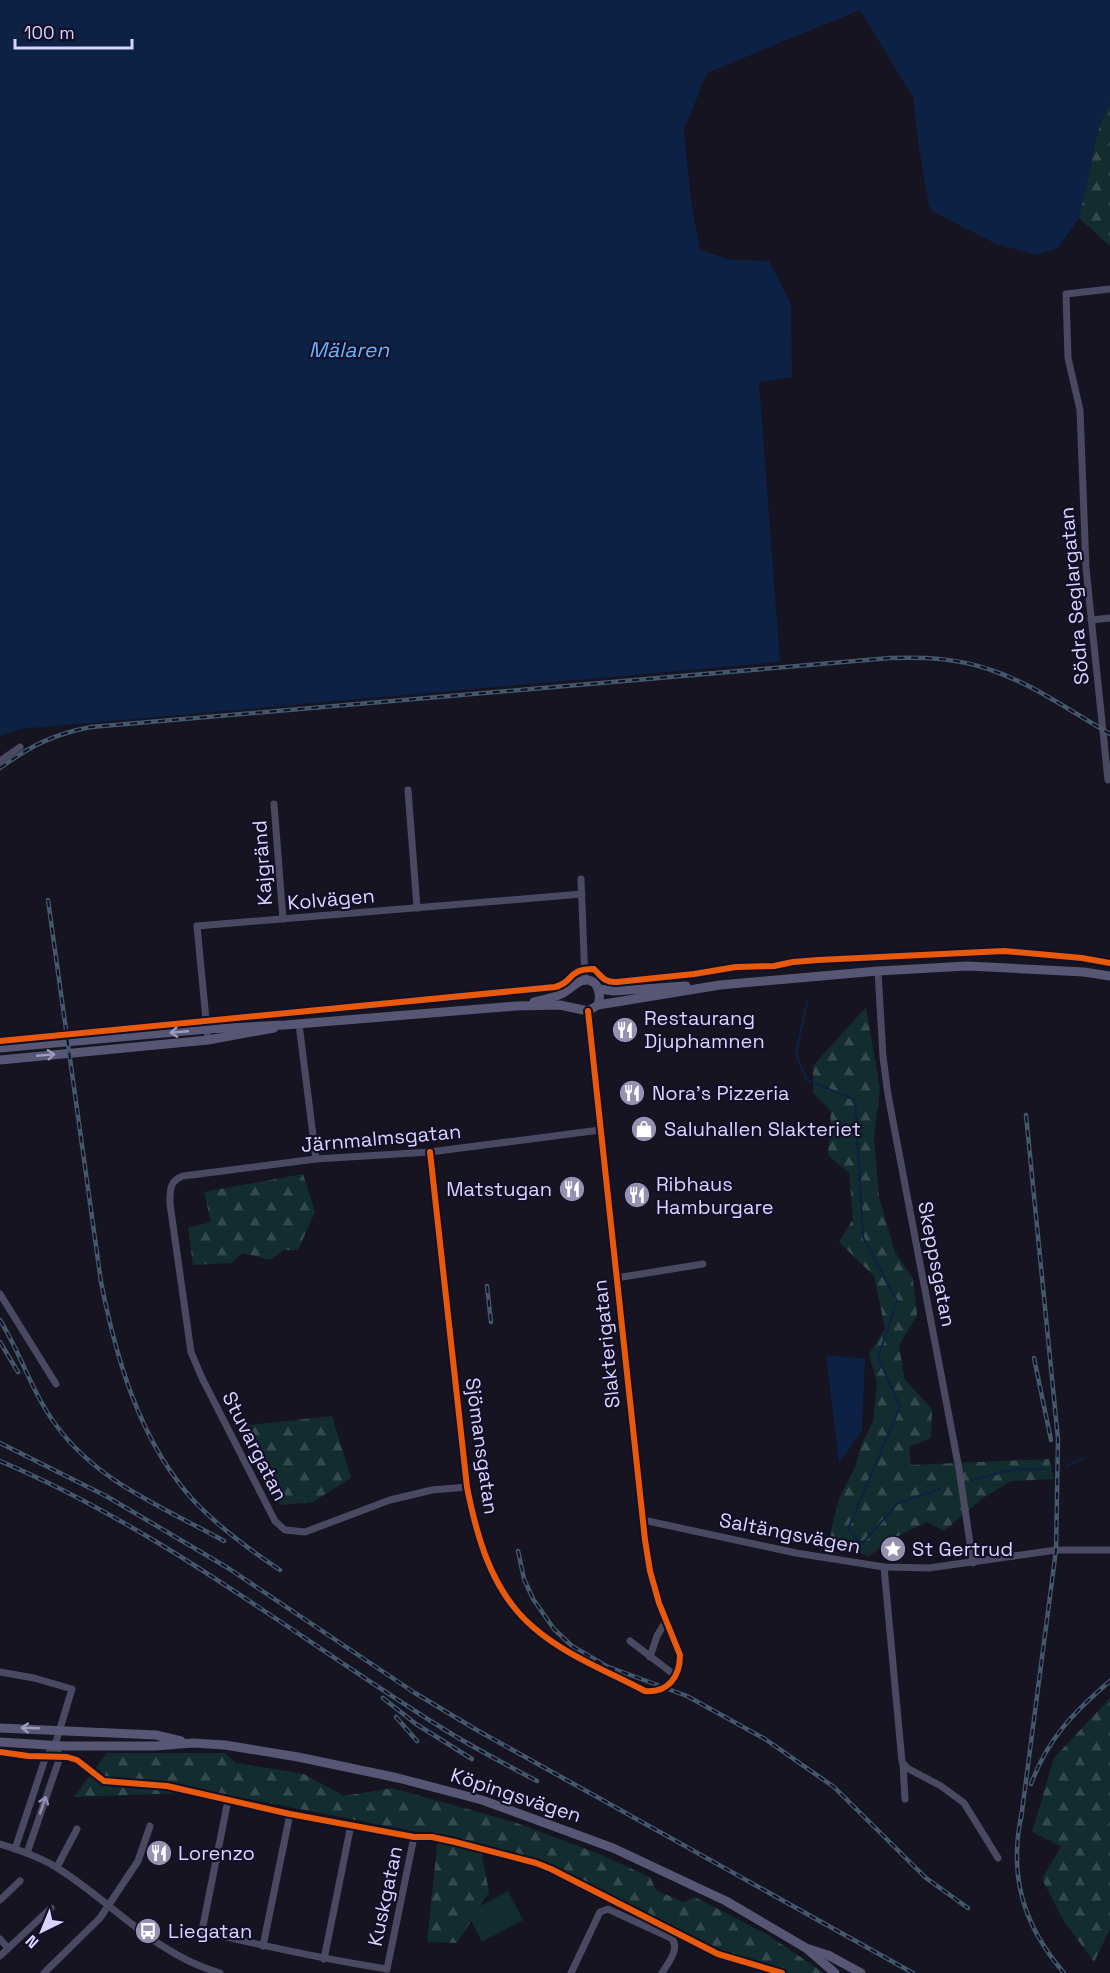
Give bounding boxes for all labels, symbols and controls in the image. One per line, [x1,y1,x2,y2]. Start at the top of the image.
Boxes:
scale bar [15,12,132,50]
text: 100 m [24,21,75,44]
water label: Mälaren [309,336,390,363]
street label: Södra Seglargatan [1053,506,1095,686]
street label: Kajgränd [246,820,278,906]
street label: Kolvägen [286,882,376,916]
place label: Restaurang Djuphamnen [644,1005,765,1054]
restaurant icon: Restaurang Djuphamnen [610,1015,640,1045]
one-way arrow [170,1027,189,1038]
one-way arrow [36,1049,56,1060]
restaurant icon: Nora's Pizzeria [617,1078,647,1108]
place label: Nora's Pizzeria [652,1080,790,1106]
shop icon: Saluhallen Slakteriet [629,1114,659,1144]
place label: Saluhallen Slakteriet [664,1116,861,1142]
street label: Järnmalmsgatan [300,1118,462,1158]
place label: Ribhaus Hamburgare [656,1171,773,1220]
restaurant icon: Matstugan [557,1174,587,1204]
place label: Matstugan [446,1176,552,1202]
restaurant icon: Ribhaus Hamburgare [622,1180,652,1210]
street label: Skeppsgatan [912,1199,962,1329]
street label: Slakterigatan [586,1278,626,1410]
street label: Sjömansgatan [460,1376,504,1516]
street label: Stuvargatan [216,1387,294,1505]
street label: Saltängsvägen [717,1507,863,1559]
place icon: St Gertrud [878,1534,908,1564]
place label: St Gertrud [912,1536,1013,1562]
one-way arrow [20,1722,40,1734]
street label: Köpingsvägen [447,1762,585,1828]
one-way arrow [39,1796,50,1815]
restaurant icon: Lorenzo [144,1838,174,1868]
place label: Lorenzo [178,1840,255,1866]
street label: Kuskgatan [362,1844,408,1948]
north arrow [12,1901,72,1961]
bus stop icon: Liegatan [133,1916,163,1946]
place label: Liegatan [168,1918,252,1944]
text: N [21,1930,43,1953]

